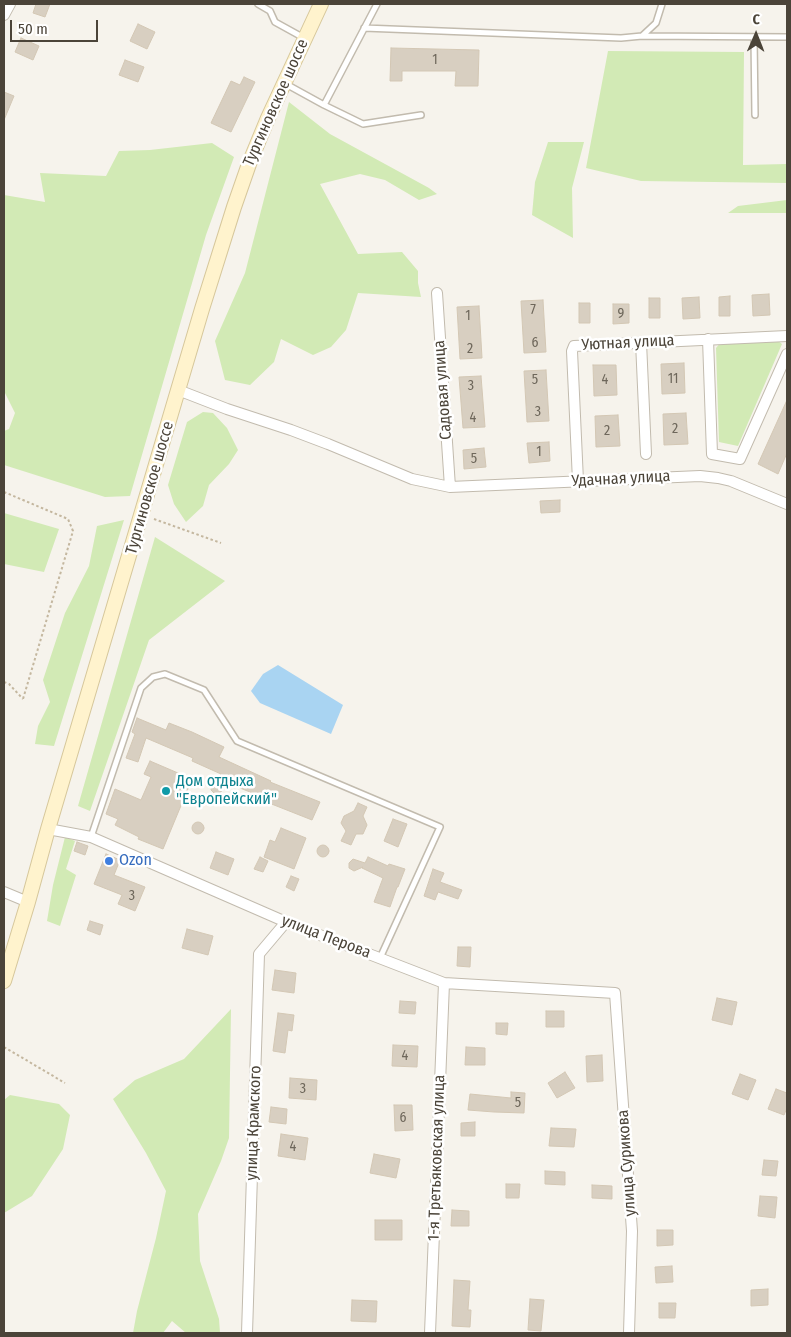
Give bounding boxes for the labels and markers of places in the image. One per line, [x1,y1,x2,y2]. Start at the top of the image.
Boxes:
place label: Дом отдыха "Европейский" [176,772,277,810]
marker: Дом отдыха "Европейский" [160,785,172,797]
place label: Ozon [119,851,152,871]
marker: Ozon [103,855,115,867]

